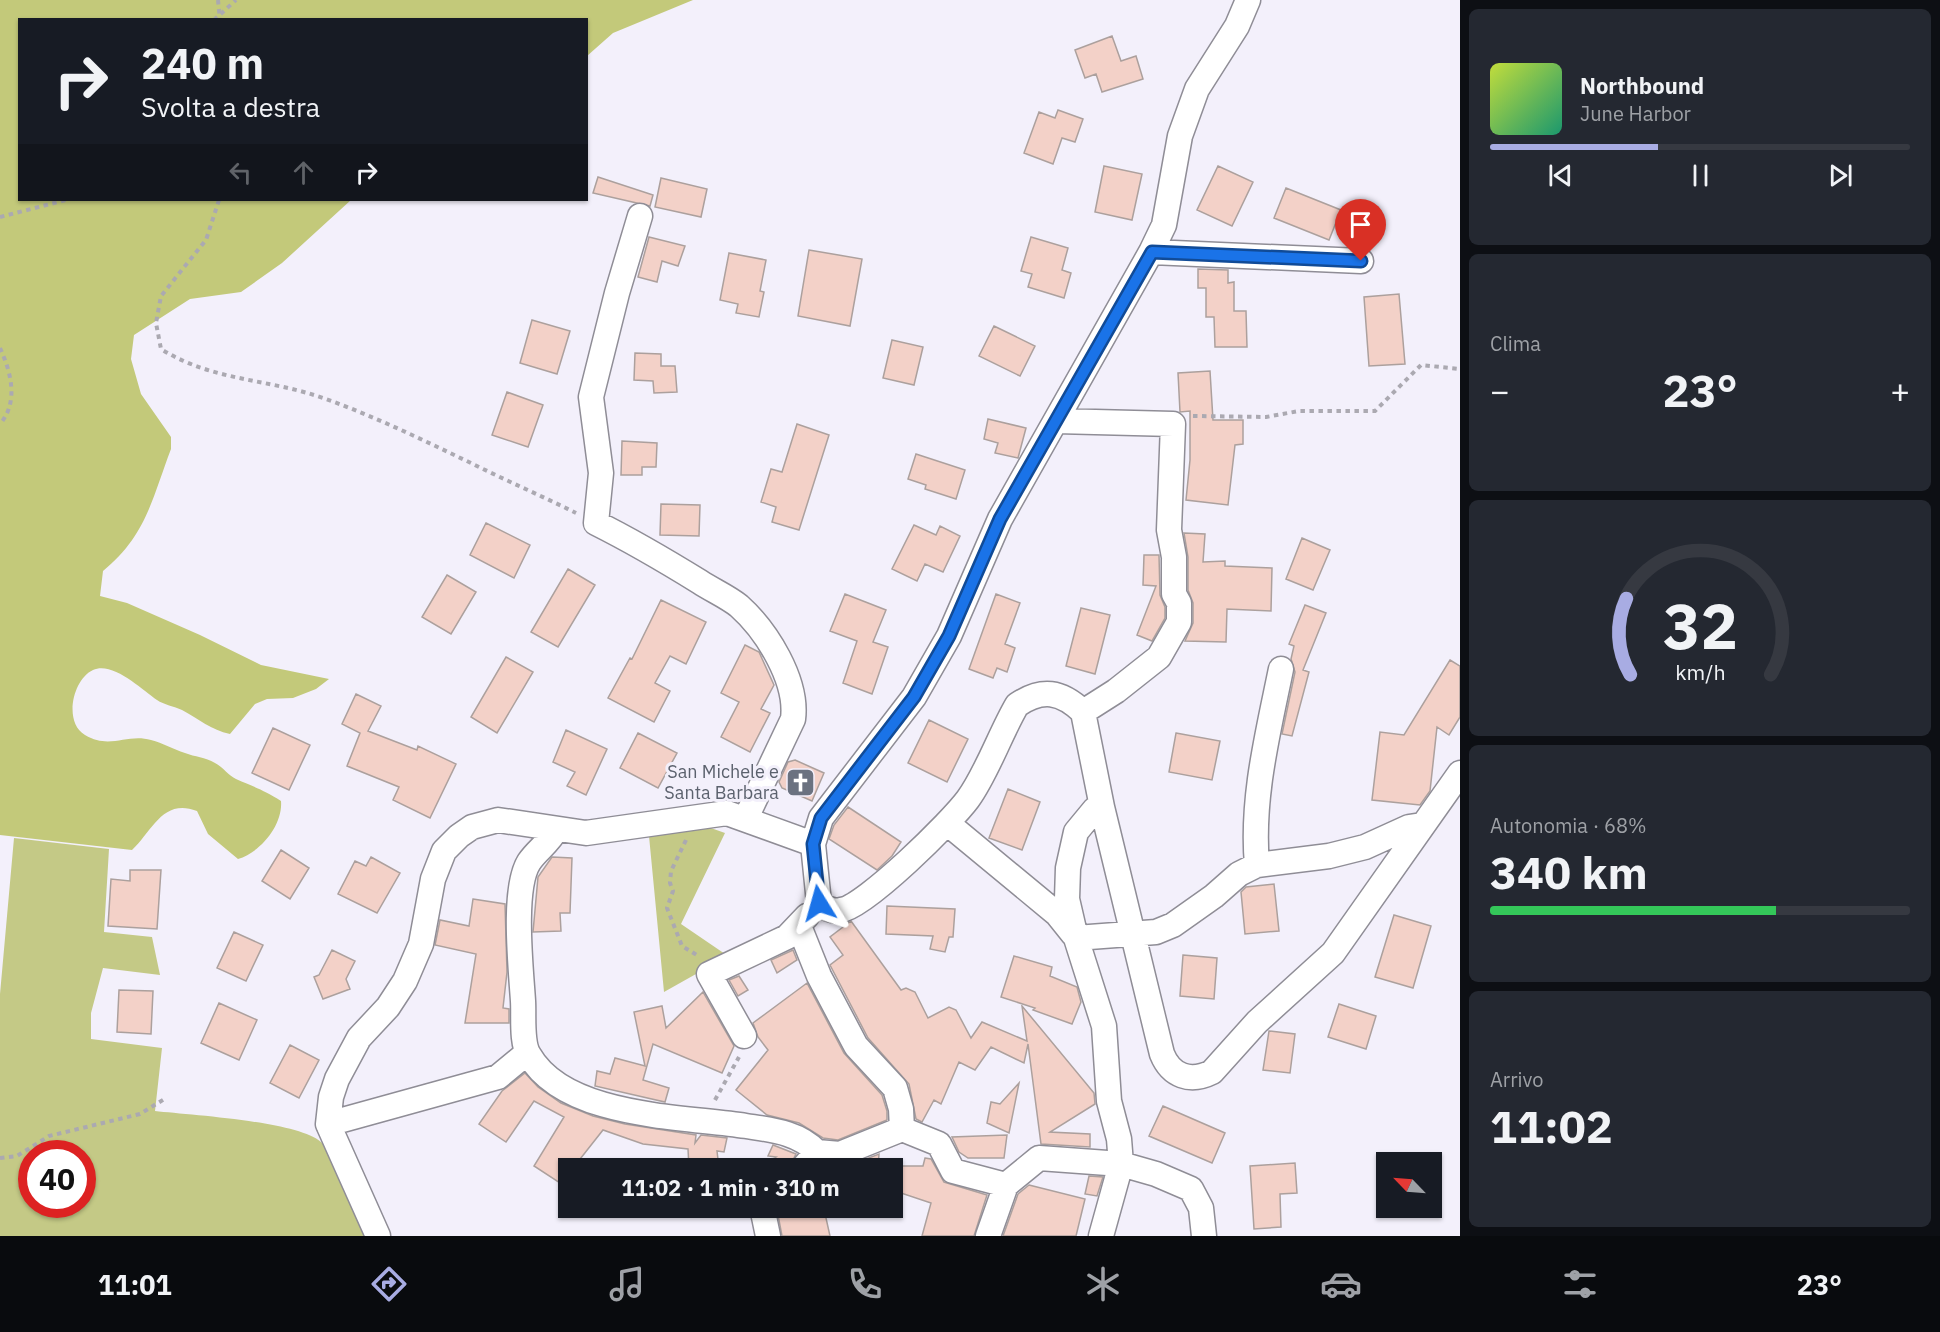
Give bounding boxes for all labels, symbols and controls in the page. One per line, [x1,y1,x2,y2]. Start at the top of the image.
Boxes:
text: 240 m [141,36,264,91]
icon: right [42,42,120,120]
text: Northbound [1580,71,1704,100]
text: Svolta a destra [141,89,320,124]
text: June Harbor [1580,100,1691,127]
icon: left [224,156,257,189]
icon: ahead [287,156,320,189]
icon: right [350,156,383,189]
icon: previous [1544,159,1577,192]
icon: pause [1684,159,1717,192]
icon: next [1824,159,1857,192]
pin [1335,199,1386,261]
icon: arrive [1344,208,1377,241]
text: Clima [1490,330,1541,357]
text: 23° [1662,361,1738,419]
text: − [1490,369,1510,412]
text: + [1890,369,1910,412]
text: 32 [1663,585,1737,666]
text: km/h [1675,658,1725,686]
place label: San Michele e Santa Barbara [664,760,779,804]
church icon: San Michele e Santa Barbara [784,766,816,798]
text: Autonomia · 68% [1490,812,1647,839]
text: 340 km [1490,843,1648,901]
position arrow [787,871,851,935]
text: Arrivo [1490,1066,1543,1093]
text: 11:02 [1490,1097,1613,1155]
speed limit sign: 40 [18,1140,96,1218]
north arrow [1376,1152,1442,1218]
map controls [1376,1152,1442,1218]
text: 11:02 · 1 min · 310 m [621,1173,840,1202]
icon: directions [368,1263,410,1305]
icon: music [606,1263,648,1305]
icon: phone [844,1263,886,1305]
icon: climate [1082,1263,1124,1305]
icon: car [1320,1263,1362,1305]
icon: filters [1559,1263,1601,1305]
text: 11:01 [98,1267,172,1302]
text: 23° [1797,1267,1842,1302]

